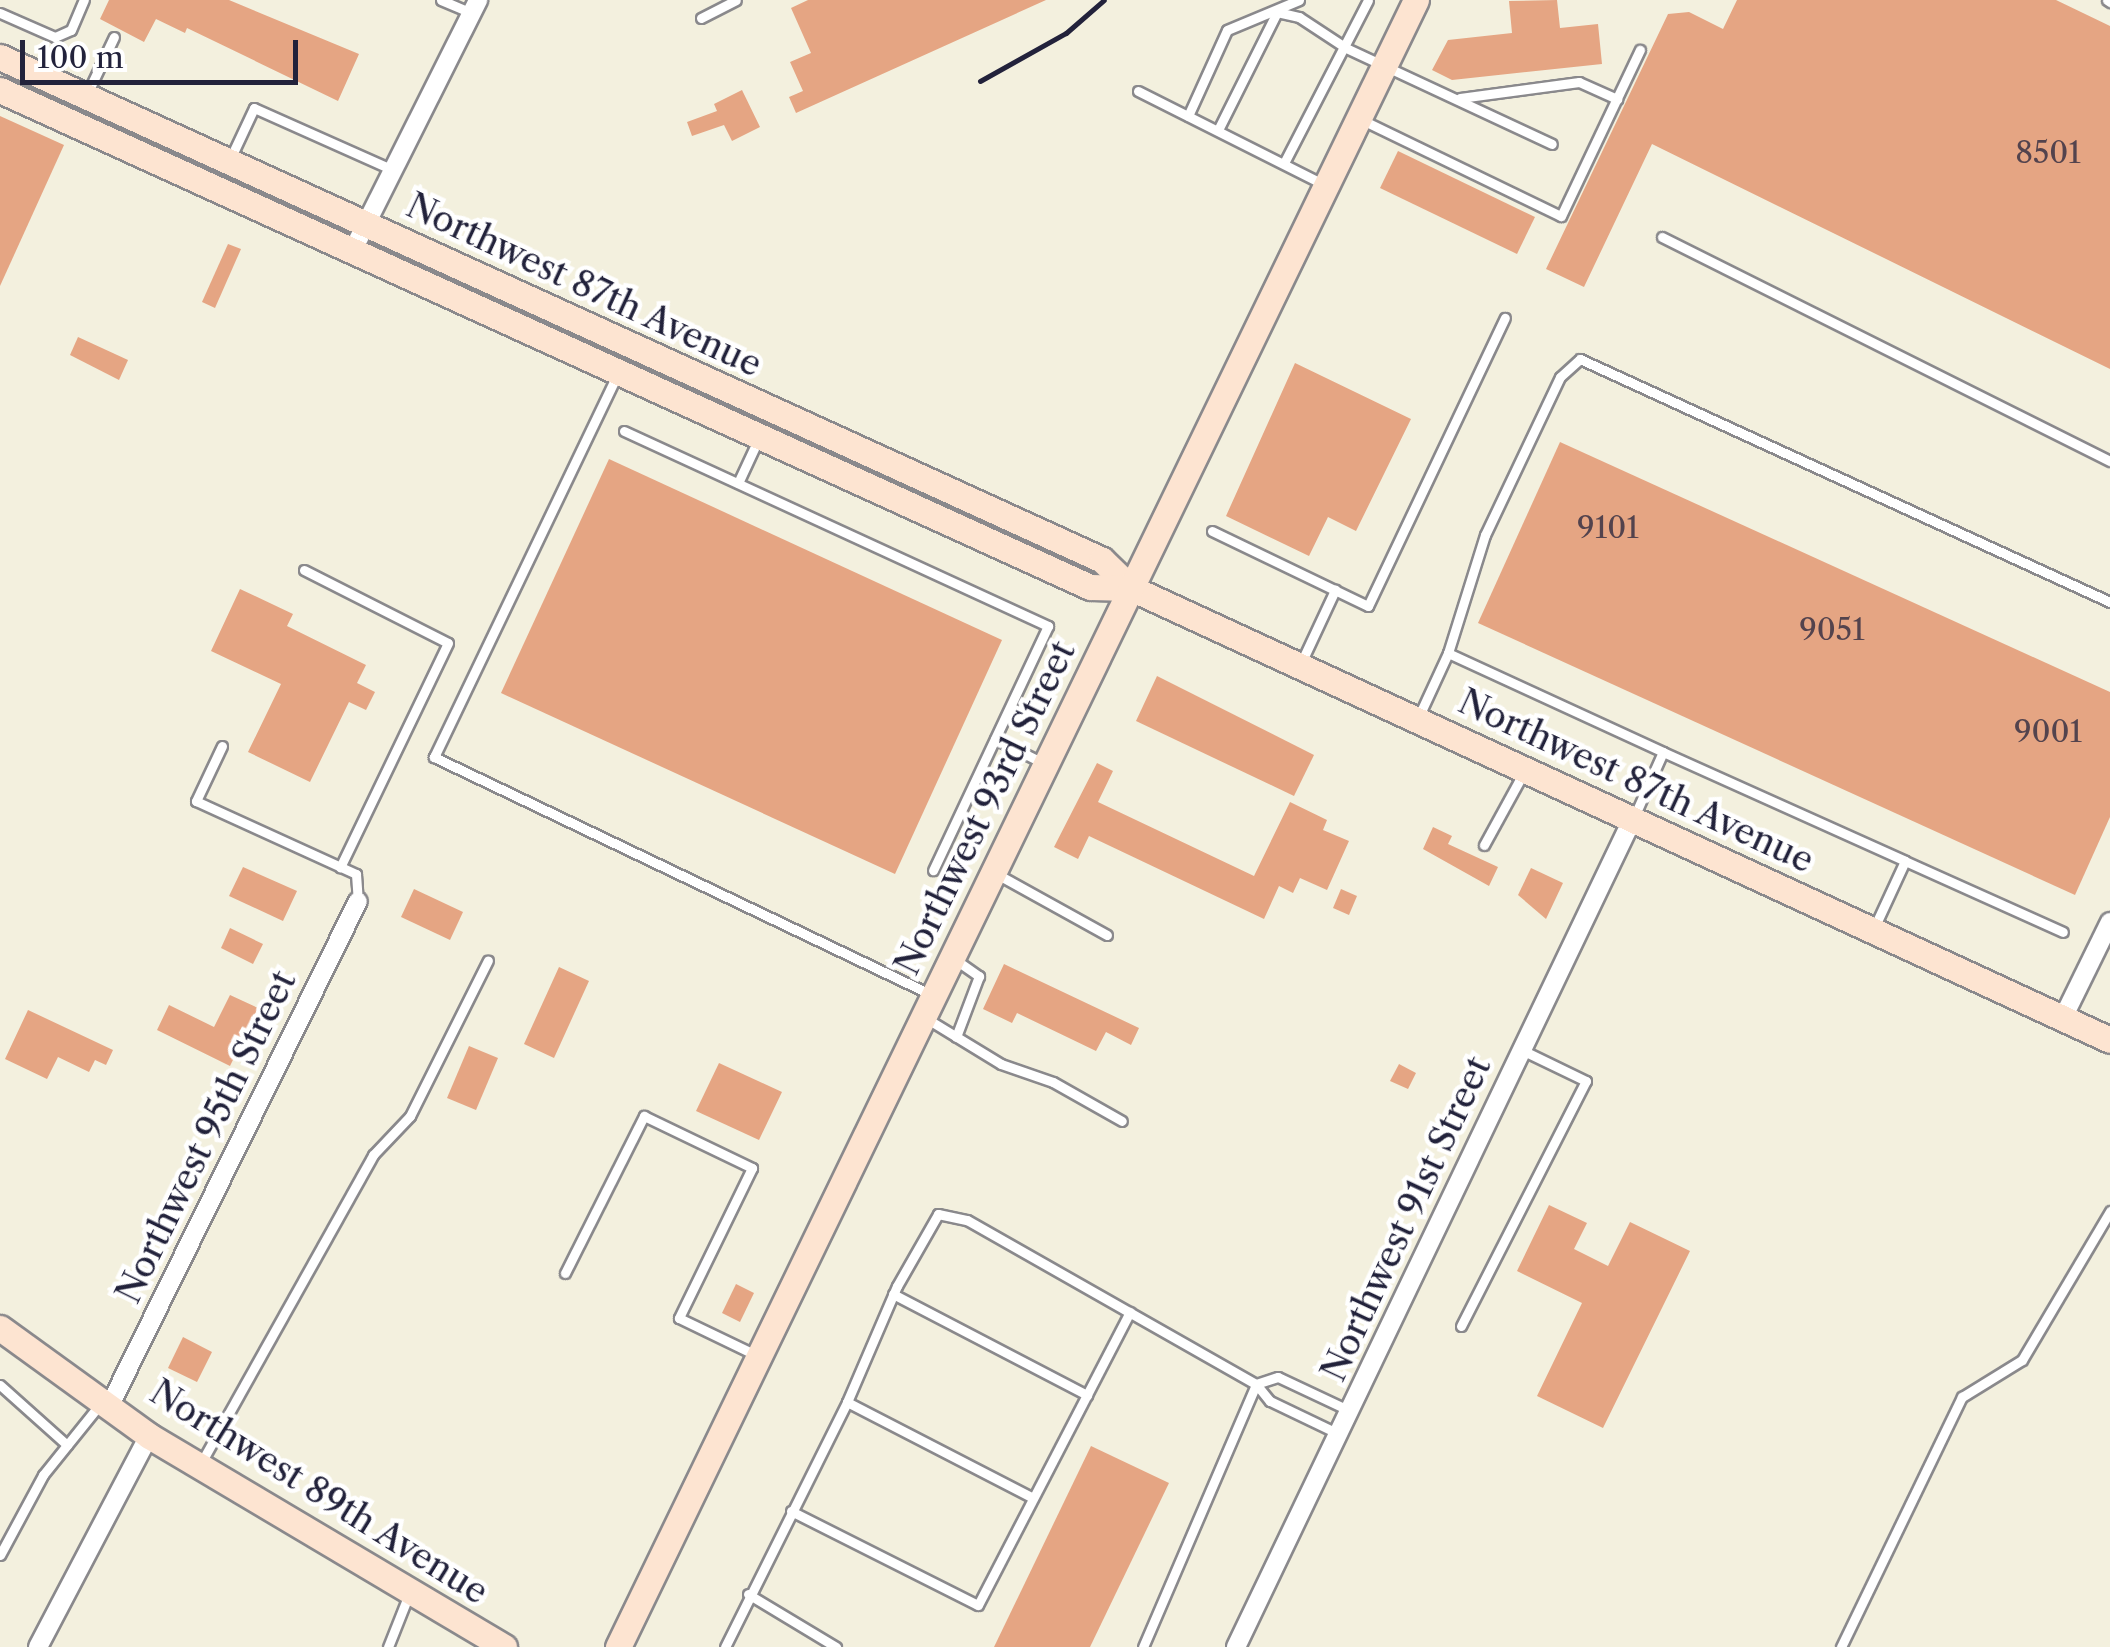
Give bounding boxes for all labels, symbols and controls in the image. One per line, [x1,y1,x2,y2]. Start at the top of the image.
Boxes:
scale bar [25,20,302,82]
text: 100 m [37,39,124,76]
house number: 8501 [2015,135,2081,171]
street label: Northwest 87th Avenue [399,184,769,386]
house number: 9101 [1577,510,1639,546]
house number: 9051 [1799,612,1865,648]
street label: Northwest 93rd Street [886,634,1084,982]
street label: Northwest 87th Avenue [1451,680,1821,882]
house number: 9001 [2014,714,2082,750]
street label: Northwest 95th Street [107,964,305,1310]
street label: Northwest 91st Street [1312,1050,1500,1388]
street label: Northwest 89th Avenue [142,1371,496,1613]

